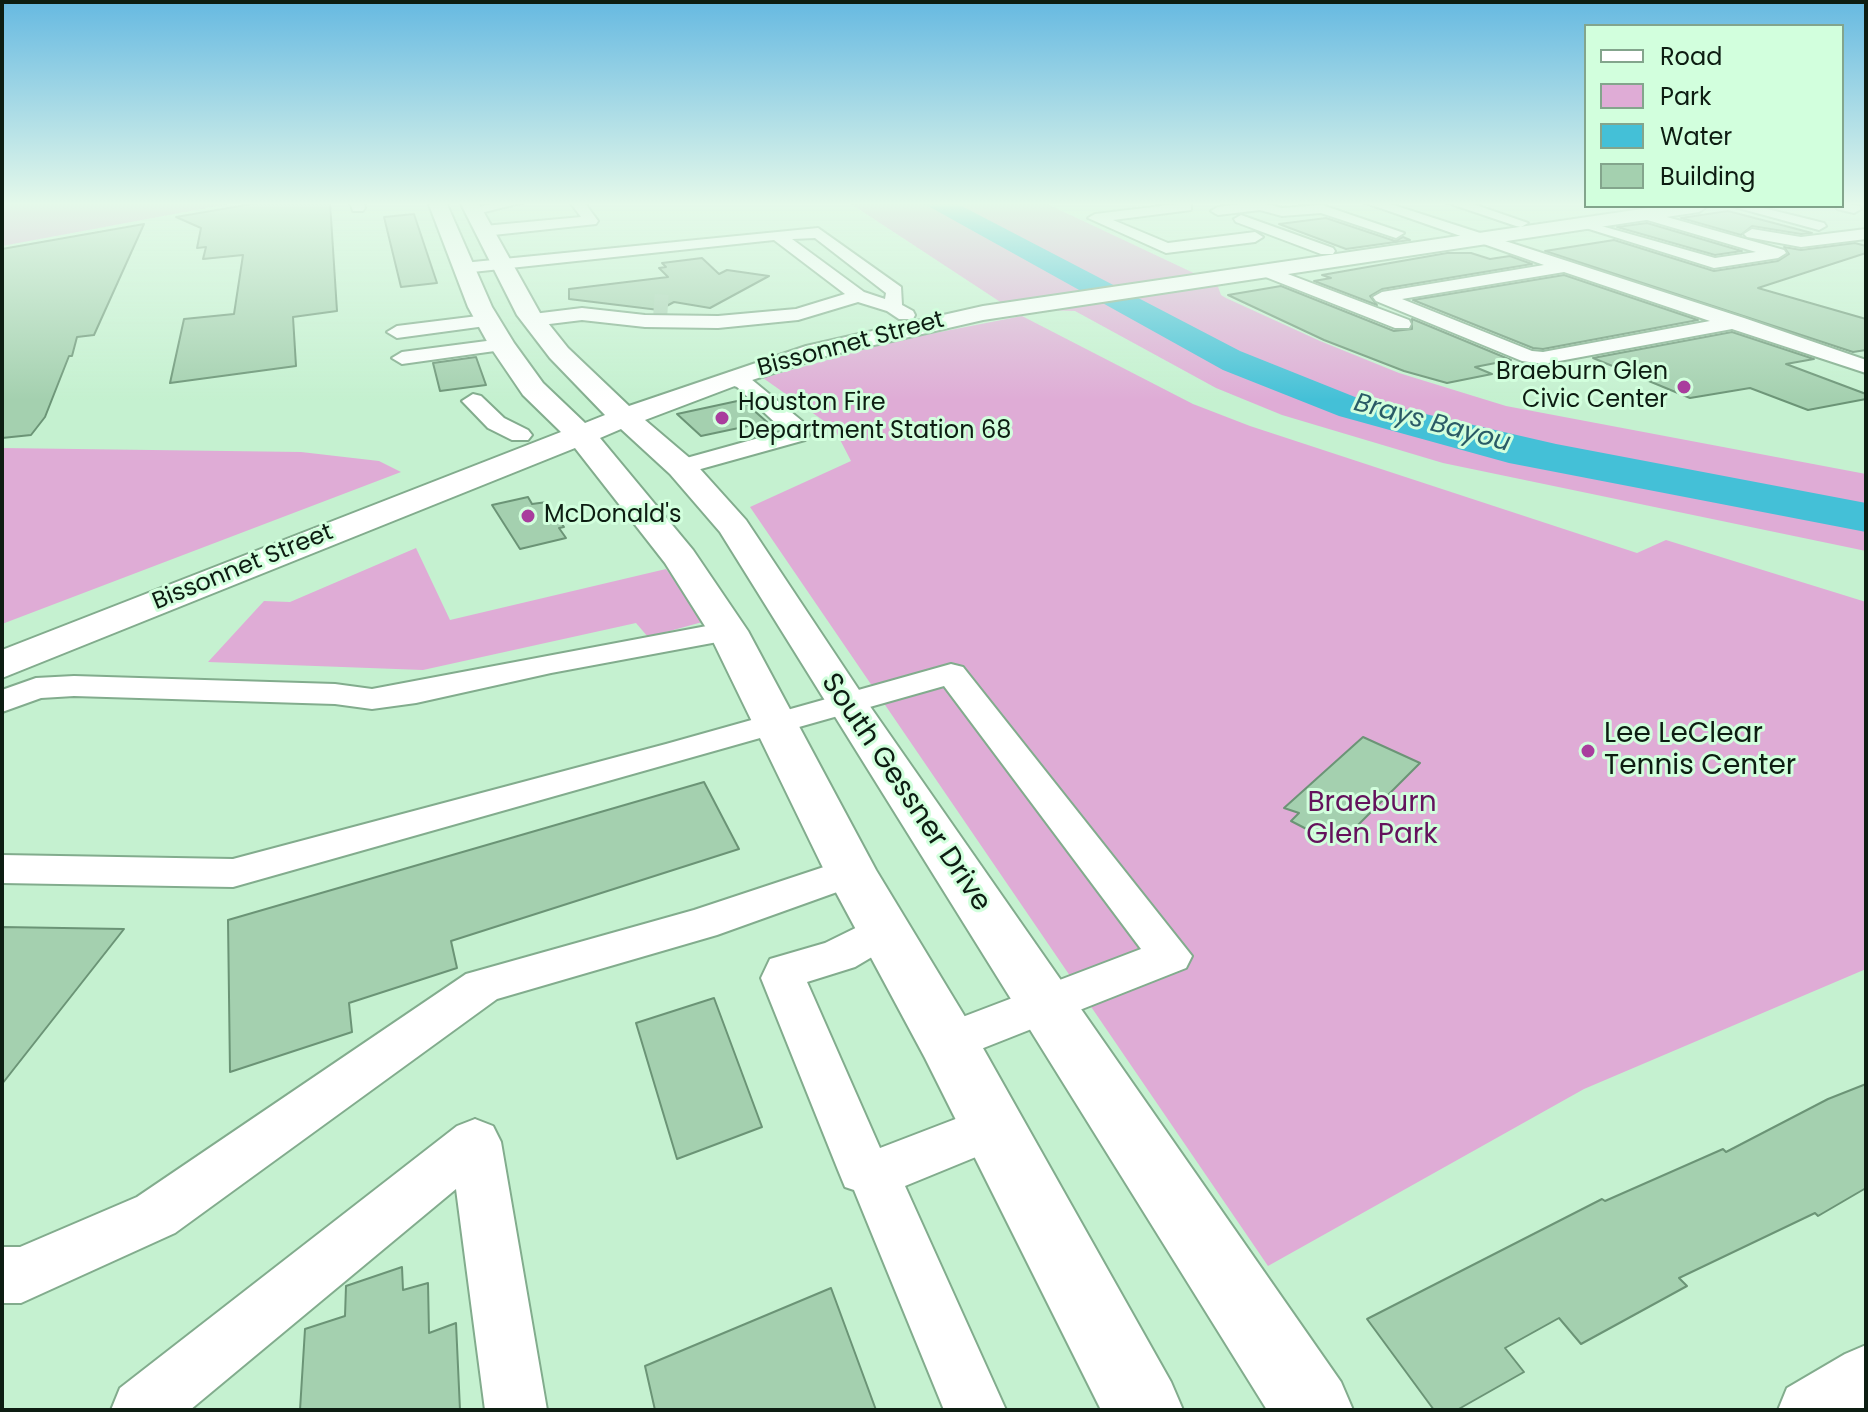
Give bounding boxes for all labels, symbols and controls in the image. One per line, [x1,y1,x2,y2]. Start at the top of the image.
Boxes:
legend [1584,24,1844,208]
text: Road [1660,40,1722,73]
text: Park [1660,80,1711,113]
text: Water [1660,120,1732,153]
text: Building [1660,160,1756,193]
street label: Bissonnet Street [755,306,947,384]
place label: Braeburn Glen Civic Center [1496,359,1668,415]
marker: Braeburn Glen Civic Center [1675,378,1693,396]
water label: Brays Bayou [1350,388,1514,460]
place label: Houston Fire Department Station 68 [738,390,1011,446]
marker: Houston Fire Department Station 68 [713,409,731,427]
place label: McDonald's [544,502,682,530]
marker: McDonald's [519,507,537,525]
street label: Bissonnet Street [149,519,337,617]
street label: South Gessner Drive [813,668,997,918]
place label: Lee LeClear Tennis Center [1604,718,1796,784]
marker: Lee LeClear Tennis Center [1579,742,1597,760]
park label: Braeburn Glen Park [1306,787,1438,853]

